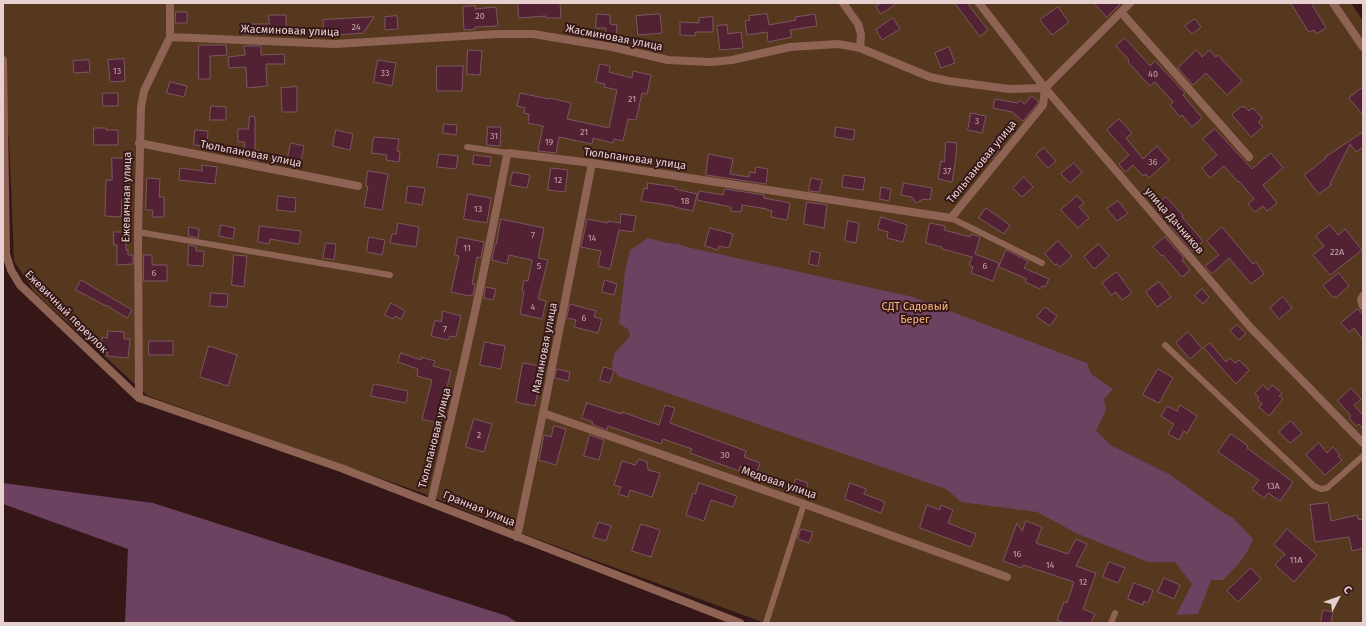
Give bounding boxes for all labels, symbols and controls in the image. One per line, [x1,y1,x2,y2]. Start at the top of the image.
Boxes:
house number: 20 [475,11,485,21]
house number: 24 [352,22,360,32]
street label: Жасминовая улица [564,22,664,54]
street label: Жасминовая улица [240,23,340,39]
house number: 13 [113,66,121,76]
house number: 33 [381,68,389,78]
house number: 40 [1148,69,1158,79]
house number: 21 [628,94,636,104]
house number: 3 [975,116,979,126]
street label: Тюльпановая улица [944,118,1020,206]
house number: 21 [580,127,588,137]
house number: 31 [490,131,498,141]
house number: 19 [545,137,553,147]
street label: Тюльпановая улица [199,138,303,170]
street label: Тюльпановая улица [583,145,687,173]
street label: Ежевичная улица [120,152,134,242]
house number: 36 [1148,157,1158,167]
house number: 37 [943,166,951,176]
house number: 12 [554,175,562,185]
street label: улица Дачников [1142,185,1206,257]
house number: 18 [681,196,689,206]
house number: 13 [474,204,482,214]
house number: 7 [531,230,535,240]
house number: 14 [588,233,596,243]
house number: 11 [463,243,471,253]
house number: 22А [1330,247,1344,257]
house number: 5 [537,261,541,271]
house number: 6 [983,261,987,271]
street label: Ежевичный переулок [22,268,110,356]
house number: 6 [152,268,156,278]
park label: СДТ Садовый Берег [882,300,948,326]
street label: Малиновая улица [530,302,560,394]
house number: 4 [531,302,535,312]
house number: 6 [582,313,586,323]
house number: 7 [443,324,447,334]
street label: Тюльпановая улица [416,386,454,490]
house number: 2 [477,430,481,440]
house number: 30 [720,450,730,460]
street label: Медовая улица [740,464,818,502]
house number: 13А [1266,481,1280,491]
street label: Гранная улица [441,489,517,529]
house number: 16 [1013,549,1021,559]
house number: 11А [1290,555,1302,565]
house number: 14 [1046,560,1054,570]
house number: 12 [1079,577,1087,587]
north arrow [1318,578,1358,618]
text: С [1340,583,1354,596]

